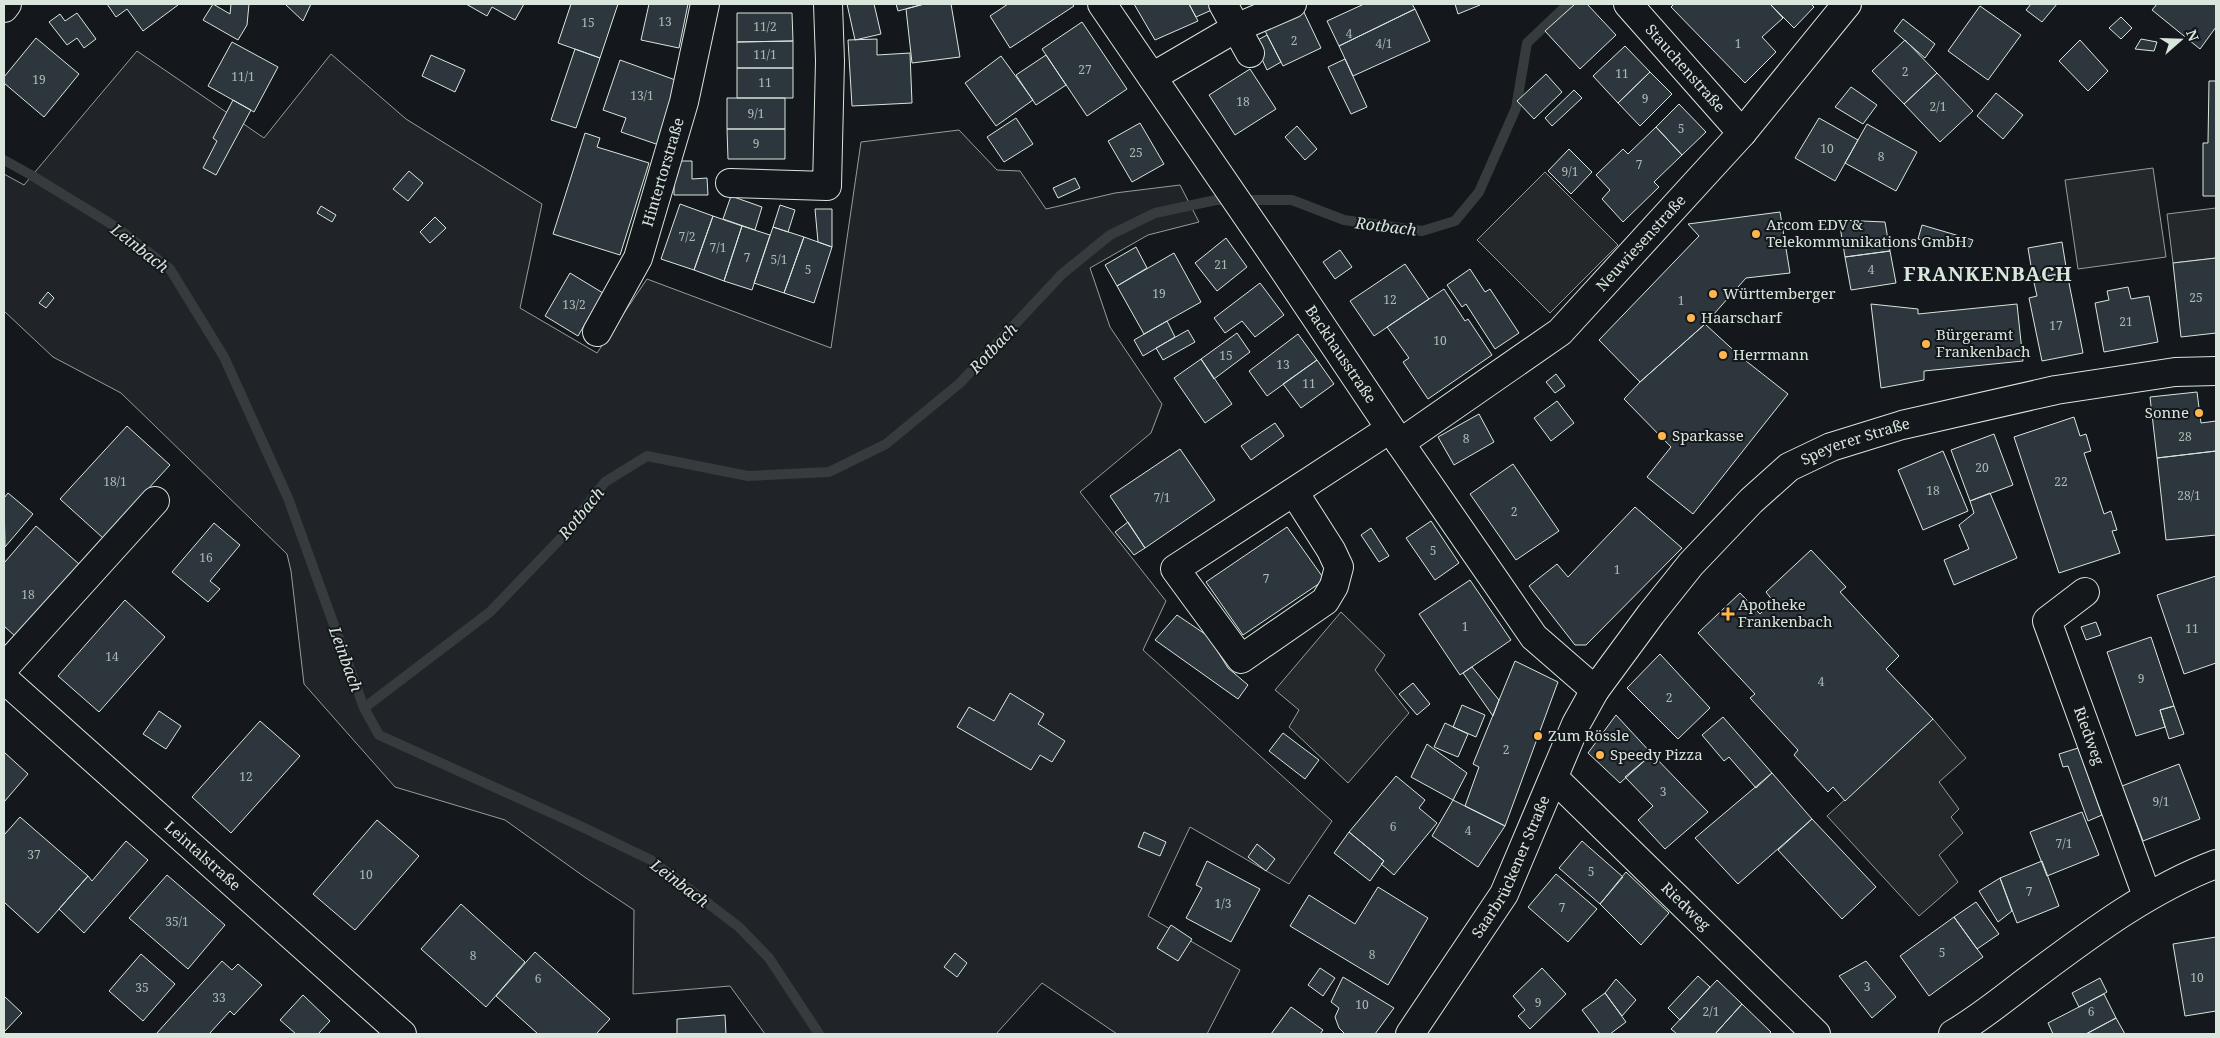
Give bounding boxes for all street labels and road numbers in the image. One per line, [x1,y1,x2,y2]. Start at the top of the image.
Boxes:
street label: Stauchenstraße [1641,20,1730,116]
street label: Hintertorstraße [637,115,688,229]
street label: Neuwiesenstraße [1591,190,1690,295]
street label: Backhausstraße [1302,301,1381,407]
street label: Speyerer Straße [1797,413,1912,469]
street label: Riedweg [2070,703,2110,768]
street label: Saarbrückener Straße [1466,792,1554,941]
street label: Leintalstraße [161,816,245,894]
street label: Riedweg [1658,877,1715,934]

